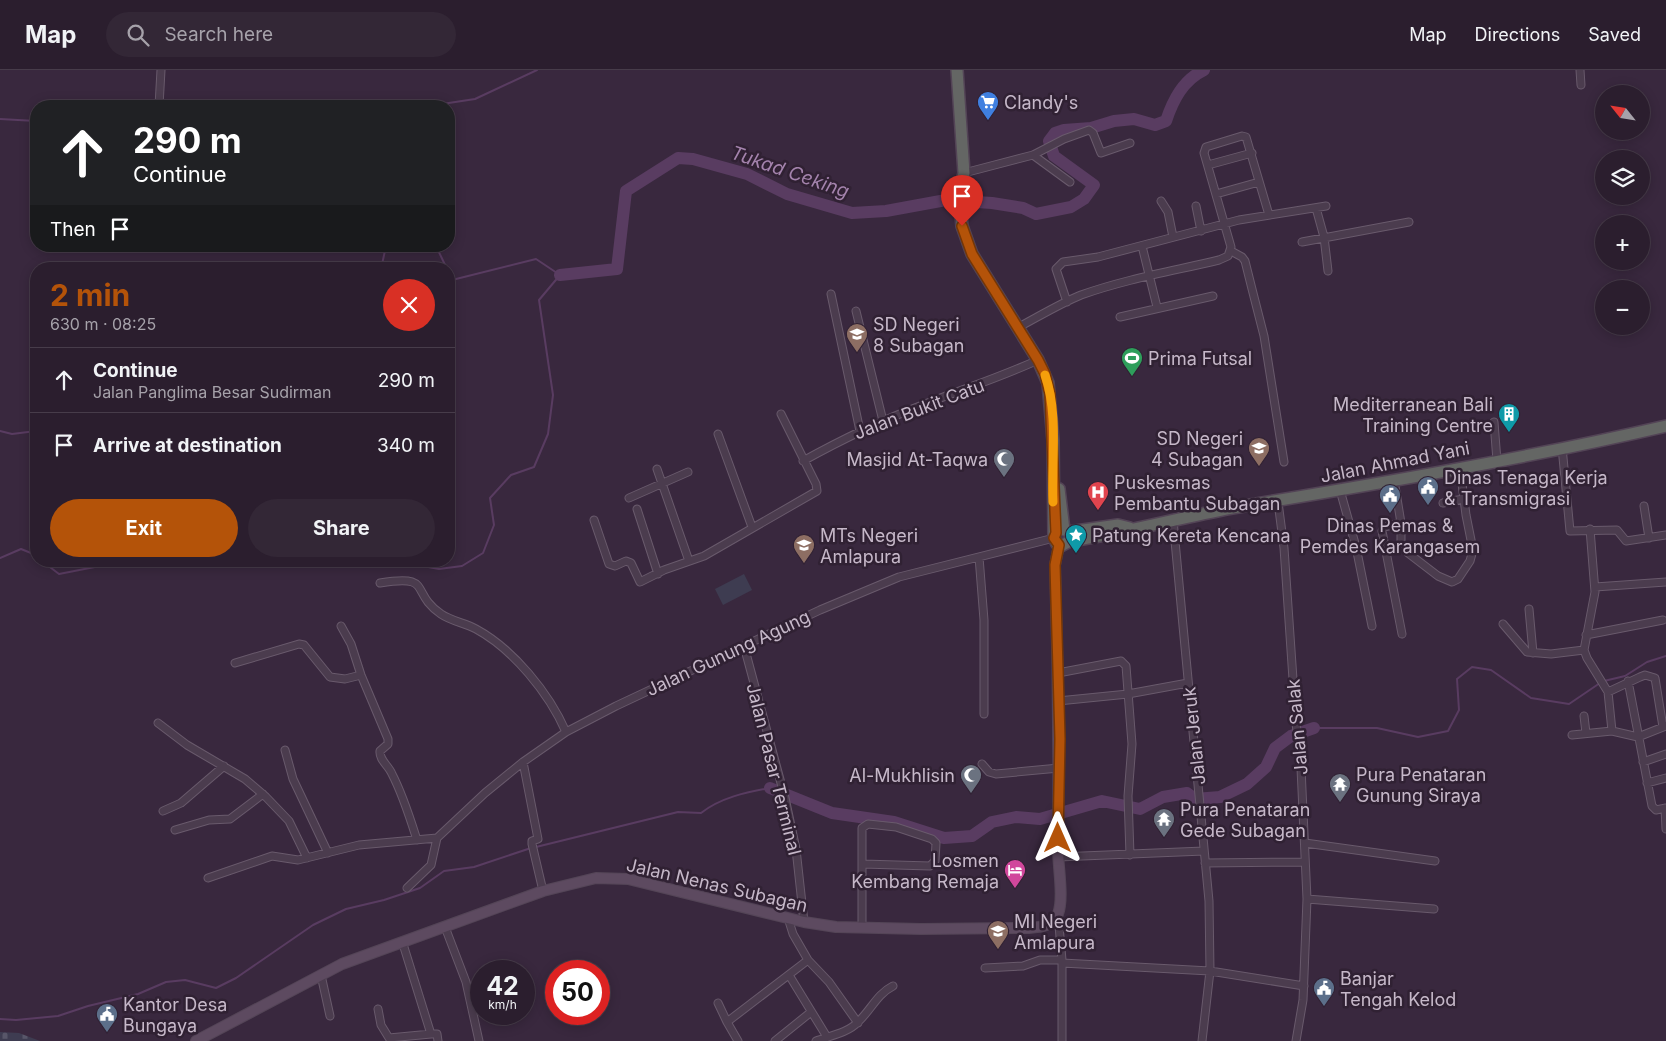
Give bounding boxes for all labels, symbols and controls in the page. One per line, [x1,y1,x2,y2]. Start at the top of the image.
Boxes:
search box [106,12,456,57]
text: Map [25,20,76,49]
icon: search [124,21,152,49]
text: Search here [164,23,273,46]
text: Map [1409,24,1447,45]
text: Directions [1475,24,1560,45]
text: Saved [1588,24,1641,45]
north arrow [1595,85,1650,140]
map controls [1595,85,1650,335]
supermarket icon: Clandy's [976,90,1000,121]
place label: Clandy's [1004,92,1078,113]
text: 290 m [133,119,242,161]
icon: ahead [50,120,115,185]
water label: Tukad Ceking [728,141,852,203]
button: layers [1595,150,1650,205]
text: Continue [133,161,227,187]
pin [941,175,983,226]
icon: arrive [948,182,976,210]
icon: arrive [106,215,134,243]
button: + [1595,215,1650,270]
text: Then [50,218,96,241]
text: 2 min [50,277,130,313]
button: close [383,279,435,331]
button: − [1595,280,1650,335]
text: 630 m · 08:25 [50,314,156,334]
place label: SD Negeri 8 Subagan [873,314,964,356]
school or university icon: SD Negeri 8 Subagan [845,322,869,353]
sports icon: Prima Futsal [1120,346,1144,377]
place label: Prima Futsal [1148,348,1252,369]
text: Continue [93,359,178,382]
icon: ahead [50,366,78,394]
text: 290 m [378,369,435,392]
street label: Jalan Bukit Catu [851,374,987,444]
text: Jalan Panglima Besar Sudirman [93,382,332,402]
place label: Mediterranean Bali Training Centre [1333,394,1493,436]
building icon: Mediterranean Bali Training Centre [1497,402,1521,433]
place label: SD Negeri 4 Subagan [1151,428,1243,470]
icon: arrive [50,431,78,459]
text: Arrive at destination [93,434,282,457]
text: 340 m [377,434,435,457]
school or university icon: SD Negeri 4 Subagan [1247,436,1271,467]
street label: Jalan Ahmad Yani [1319,437,1471,487]
mosque icon: Masjid At-Taqwa [992,447,1016,478]
place label: Masjid At-Taqwa [847,449,988,470]
place label: Dinas Tenaga Kerja & Transmigrasi [1444,467,1608,509]
place label: Puskesmas Pembantu Subagan [1114,472,1280,514]
public building icon: Dinas Tenaga Kerja & Transmigrasi [1416,475,1440,506]
hospital icon: Puskesmas Pembantu Subagan [1086,480,1110,511]
public building icon: Dinas Pemas & Pemdes Karangasem [1378,483,1402,514]
button: Exit [50,499,238,557]
button: Share [248,499,435,557]
place label: Dinas Pemas & Pemdes Karangasem [1300,515,1480,557]
place icon: Patung Kereta Kencana [1064,523,1088,554]
place label: MTs Negeri Amlapura [820,525,918,567]
place label: Patung Kereta Kencana [1092,525,1291,546]
school or university icon: MTs Negeri Amlapura [792,533,816,564]
street label: Jalan Gunung Agung [643,606,813,700]
street label: Jalan Salak [1282,678,1312,776]
street label: Jalan Pasar Terminal [742,681,806,857]
street label: Jalan Jeruk [1178,686,1210,786]
mosque icon: Al-Mukhlisin [959,763,983,794]
place label: Pura Penataran Gunung Siraya [1356,764,1486,806]
place label: Al-Mukhlisin [849,765,955,786]
temple icon: Pura Penataran Gunung Siraya [1328,772,1352,803]
place label: Pura Penataran Gede Subagan [1180,799,1310,841]
temple icon: Pura Penataran Gede Subagan [1152,807,1176,838]
position arrow [1031,811,1083,863]
place label: Losmen Kembang Remaja [851,850,999,892]
street label: Jalan Nenas Subagan [624,854,810,916]
hotel icon: Losmen Kembang Remaja [1003,858,1027,889]
place label: MI Negeri Amlapura [1014,911,1097,953]
school or university icon: MI Negeri Amlapura [986,919,1010,950]
speed limit sign: 50 [545,960,610,1025]
place label: Banjar Tengah Kelod [1340,968,1456,1010]
text: 42 [486,971,519,1001]
public building icon: Banjar Tengah Kelod [1312,976,1336,1007]
place label: Kantor Desa Bungaya [123,994,227,1036]
text: km/h [488,997,517,1012]
public building icon: Kantor Desa Bungaya [95,1002,119,1033]

